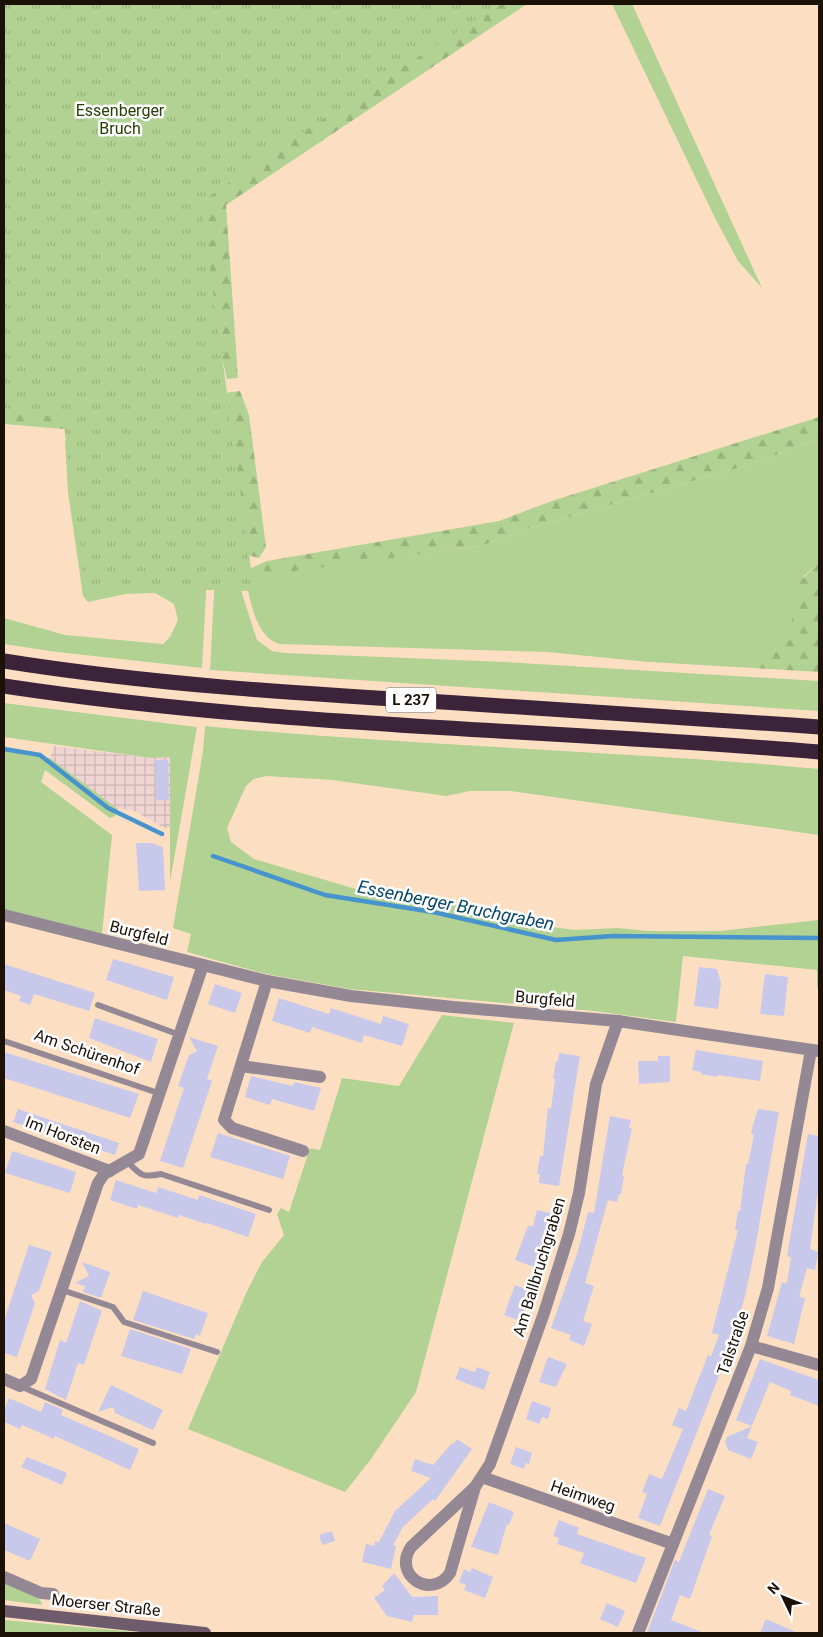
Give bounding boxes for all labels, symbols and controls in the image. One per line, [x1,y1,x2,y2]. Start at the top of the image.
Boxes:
park label: Essenberger Bruch [76,101,165,138]
road number: L 237 [386,688,436,712]
water label: Essenberger Bruchgraben [356,876,556,934]
street label: Burgfeld [108,917,170,949]
street label: Burgfeld [514,987,576,1011]
street label: Am Schürenhof [32,1025,143,1079]
street label: Im Horsten [23,1112,103,1158]
street label: Am Ballbruchgraben [509,1195,569,1339]
street label: Talstraße [713,1308,753,1378]
street label: Heimweg [548,1476,618,1516]
north arrow [758,1572,808,1622]
text: N [764,1579,783,1597]
street label: Moerser Straße [50,1590,162,1620]

